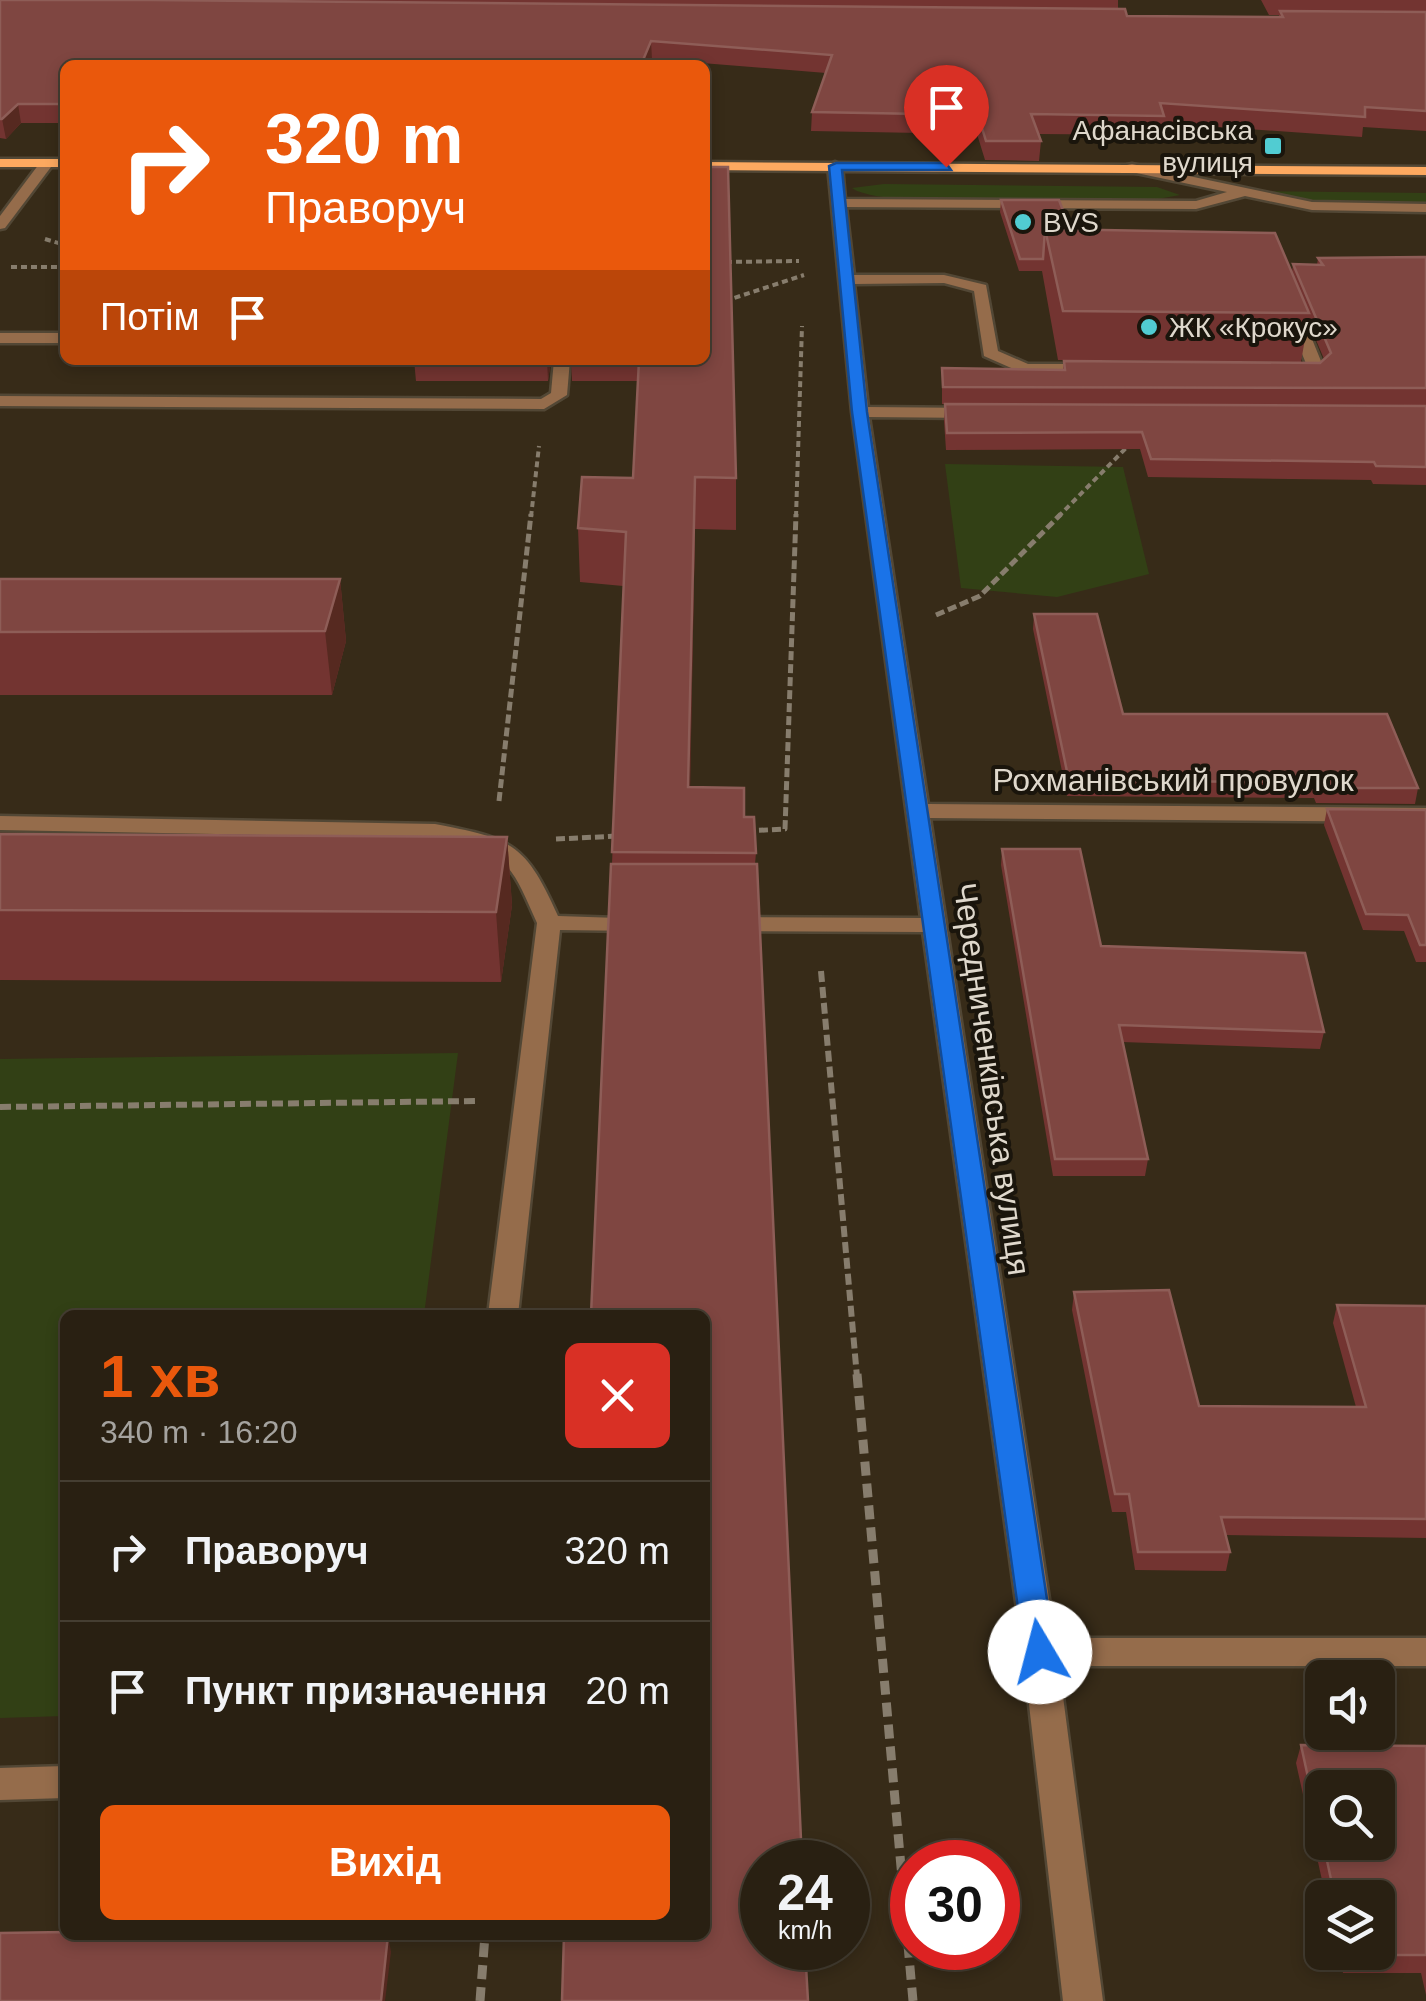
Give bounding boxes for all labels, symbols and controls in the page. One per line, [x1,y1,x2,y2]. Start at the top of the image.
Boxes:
pin [904,65,989,168]
icon: arrive [919,80,974,135]
icon: right [100,100,230,230]
text: 320 m [265,100,463,178]
place label: Афанасівська вулиця [1073,115,1253,178]
marker: Афанасівська вулиця [1262,135,1284,157]
text: Праворуч [265,182,466,233]
place label: BVS [1043,207,1099,238]
marker: BVS [1012,211,1034,233]
icon: arrive [220,290,275,345]
text: Потім [100,296,200,338]
place label: ЖК «Крокус» [1169,312,1338,343]
marker: ЖК «Крокус» [1138,316,1160,338]
street label: Рохманівський провулок [992,762,1355,798]
street label: Чередниченківська вулиця [947,880,1037,1278]
text: 1 хв [100,1343,220,1410]
button: close [565,1343,670,1448]
text: 340 m · 16:20 [100,1414,297,1450]
icon: right [100,1524,155,1579]
text: Праворуч [185,1530,369,1572]
text: 320 m [564,1530,670,1572]
position arrow [988,1600,1092,1704]
map controls [1305,1660,1395,1970]
button: sound [1305,1660,1395,1750]
icon: arrive [100,1664,155,1719]
text: Пункт призначення [185,1670,547,1712]
text: 20 m [586,1670,670,1712]
button: search [1305,1770,1395,1860]
button: Вихід [100,1805,670,1920]
speed limit sign: 30 [890,1840,1020,1970]
text: 24 [777,1865,833,1921]
button: layers [1305,1880,1395,1970]
text: km/h [778,1916,832,1944]

